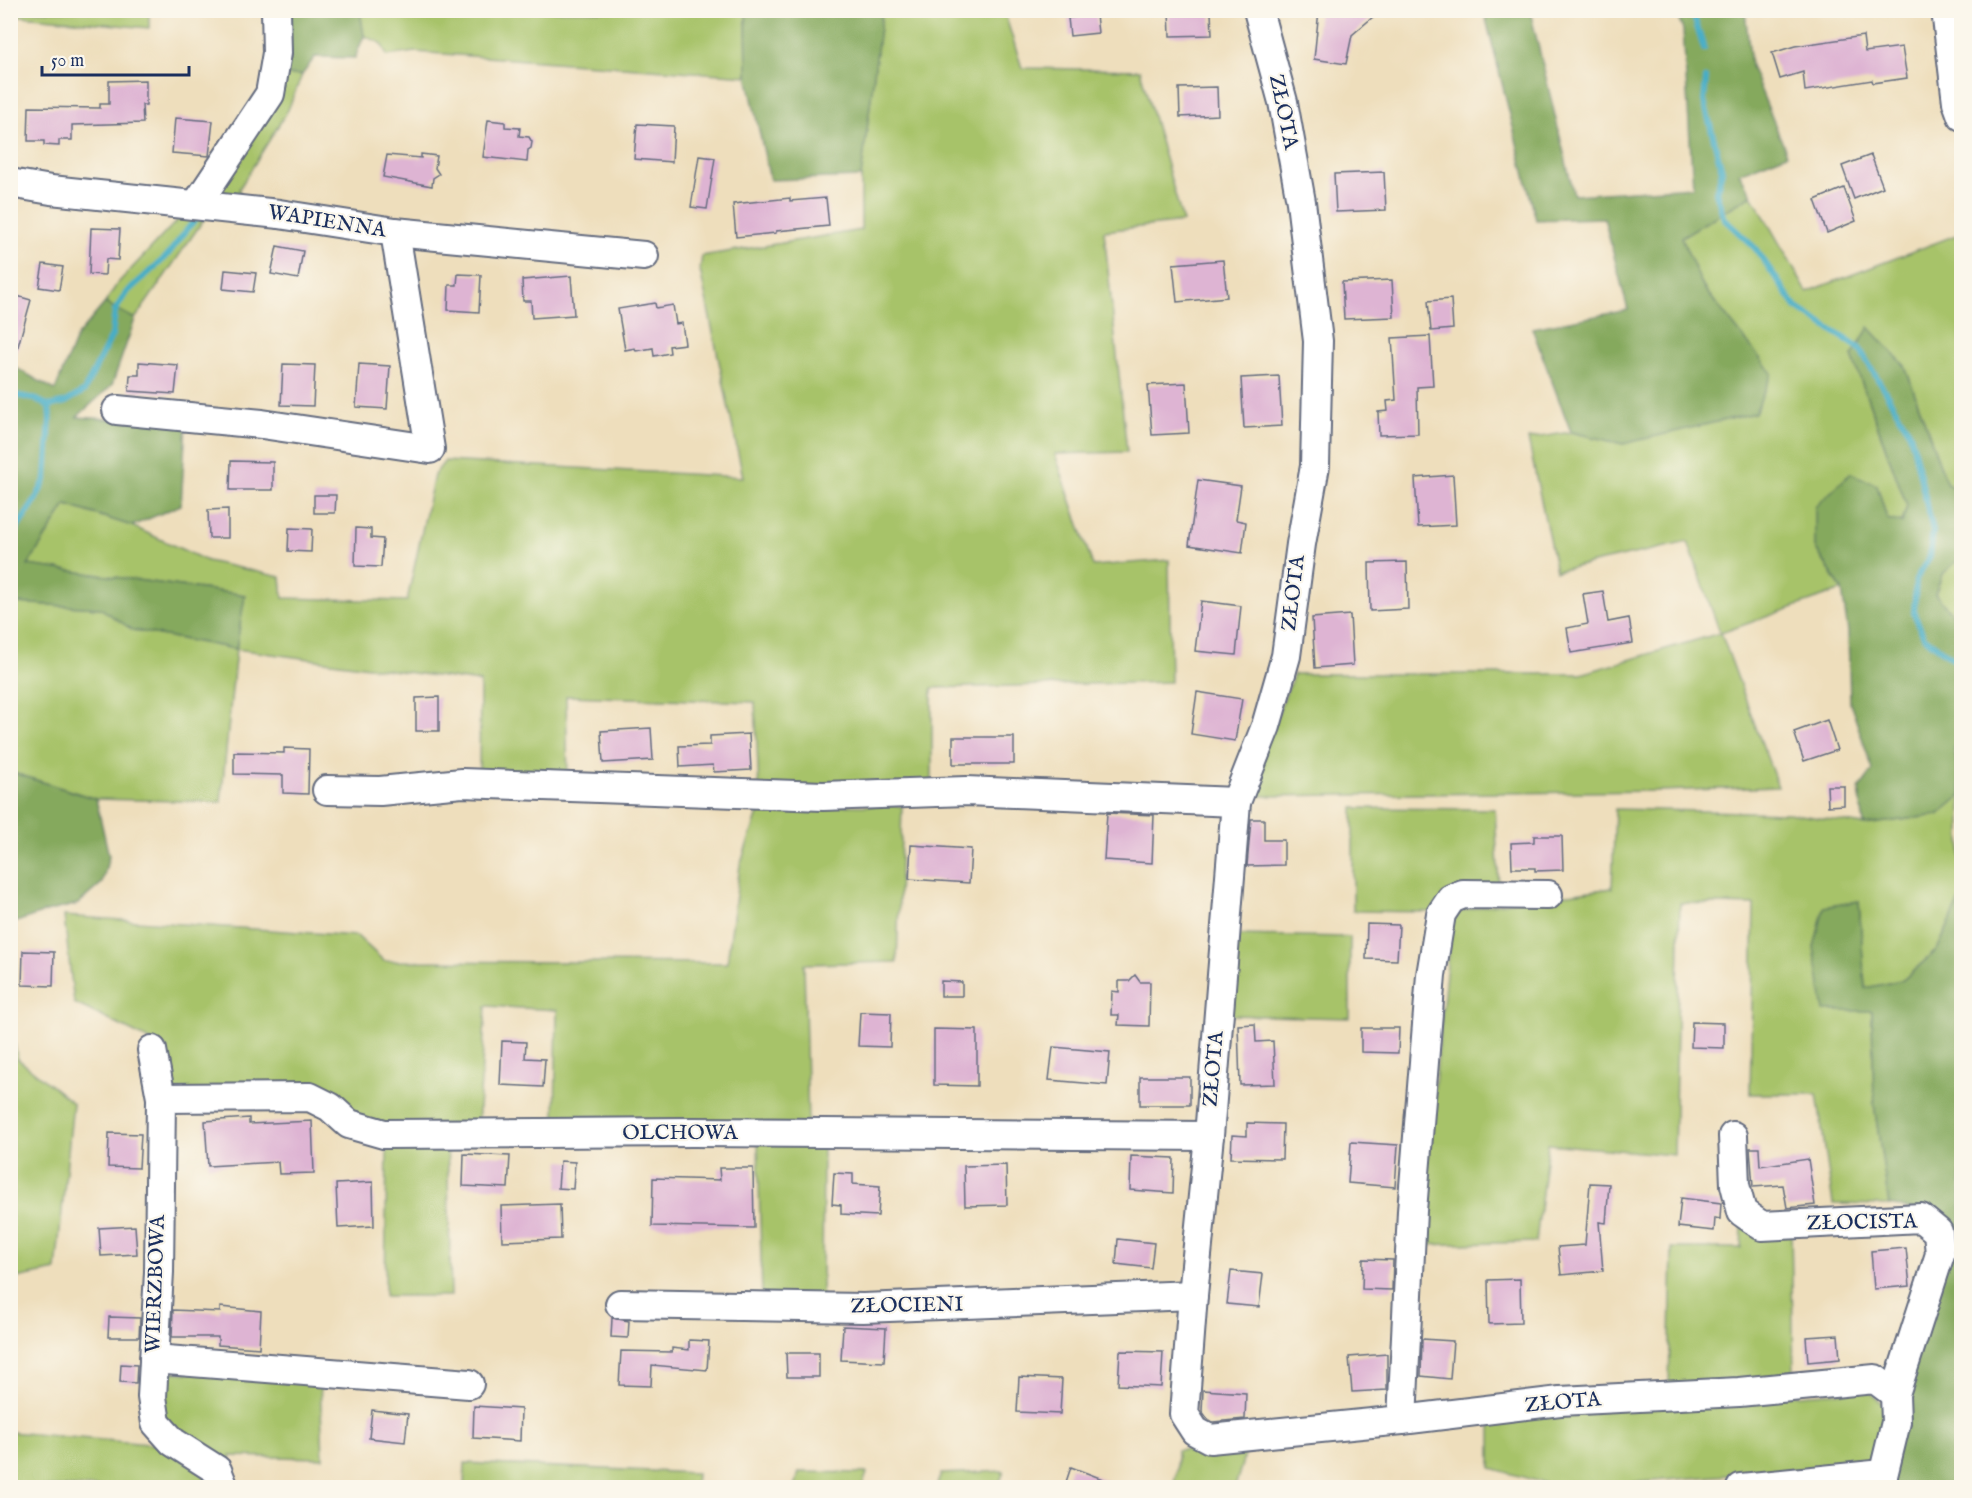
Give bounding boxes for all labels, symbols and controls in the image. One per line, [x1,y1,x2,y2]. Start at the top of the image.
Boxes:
scale bar [42,39,189,77]
text: 50 m [51,50,84,73]
street label: ZŁOTA [1262,72,1304,153]
street label: WAPIENNA [266,199,389,245]
street label: ZŁOTA [1276,553,1312,632]
street label: ZŁOTA [1197,1029,1231,1108]
street label: OLCHOWA [622,1120,738,1147]
street label: ZŁOCISTA [1806,1209,1918,1237]
street label: WIERZBOWA [140,1213,172,1354]
street label: ZŁOCIENI [850,1292,964,1320]
street label: ZŁOTA [1524,1386,1603,1420]

